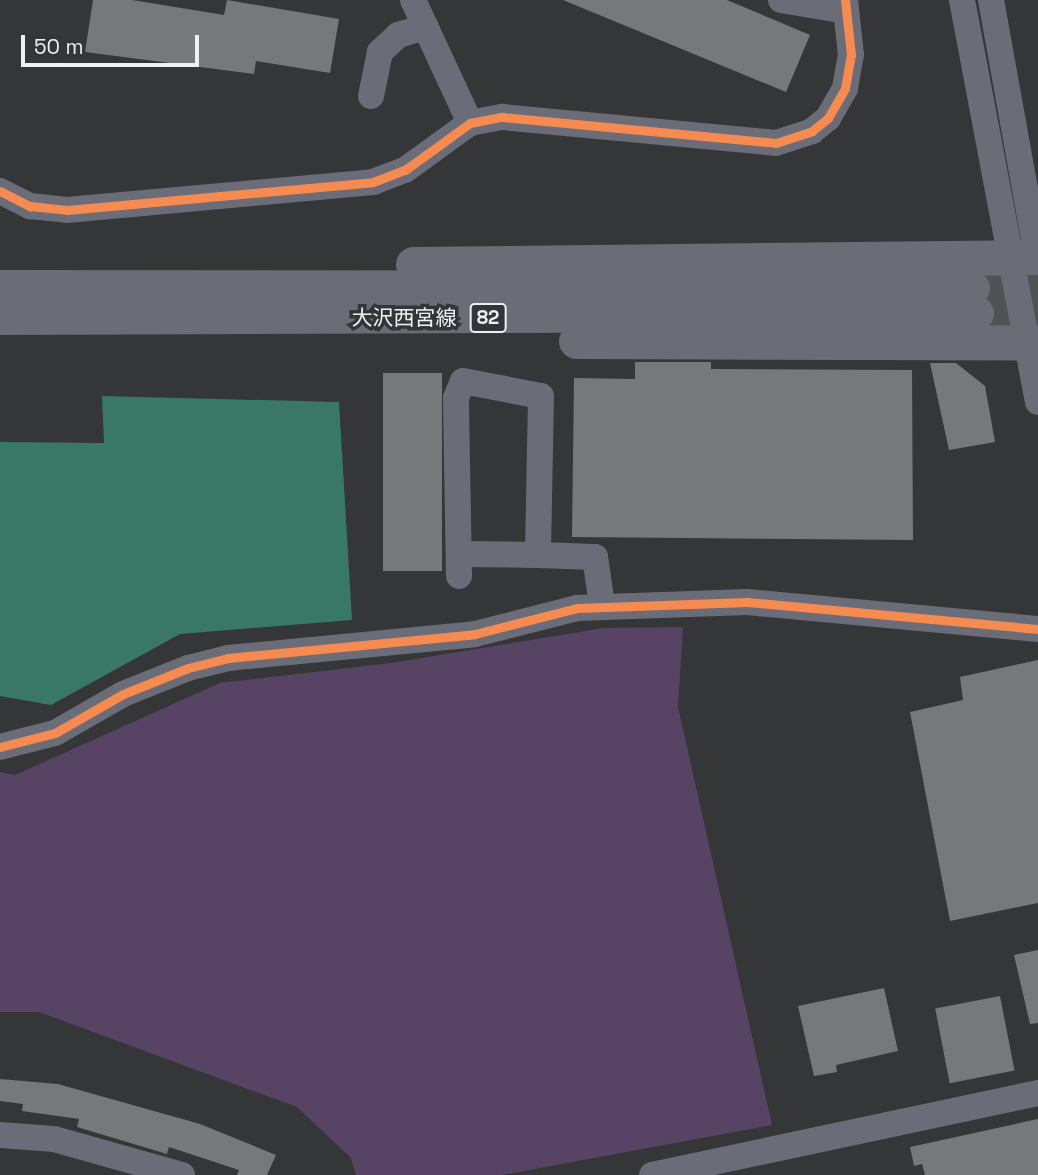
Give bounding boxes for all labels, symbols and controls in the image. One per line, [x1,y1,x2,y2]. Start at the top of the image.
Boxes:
scale bar [24,21,203,65]
text: 50 m [34,33,84,60]
road number: 82 [469,302,507,334]
street label: 大沢西宮線 [352,305,456,331]

